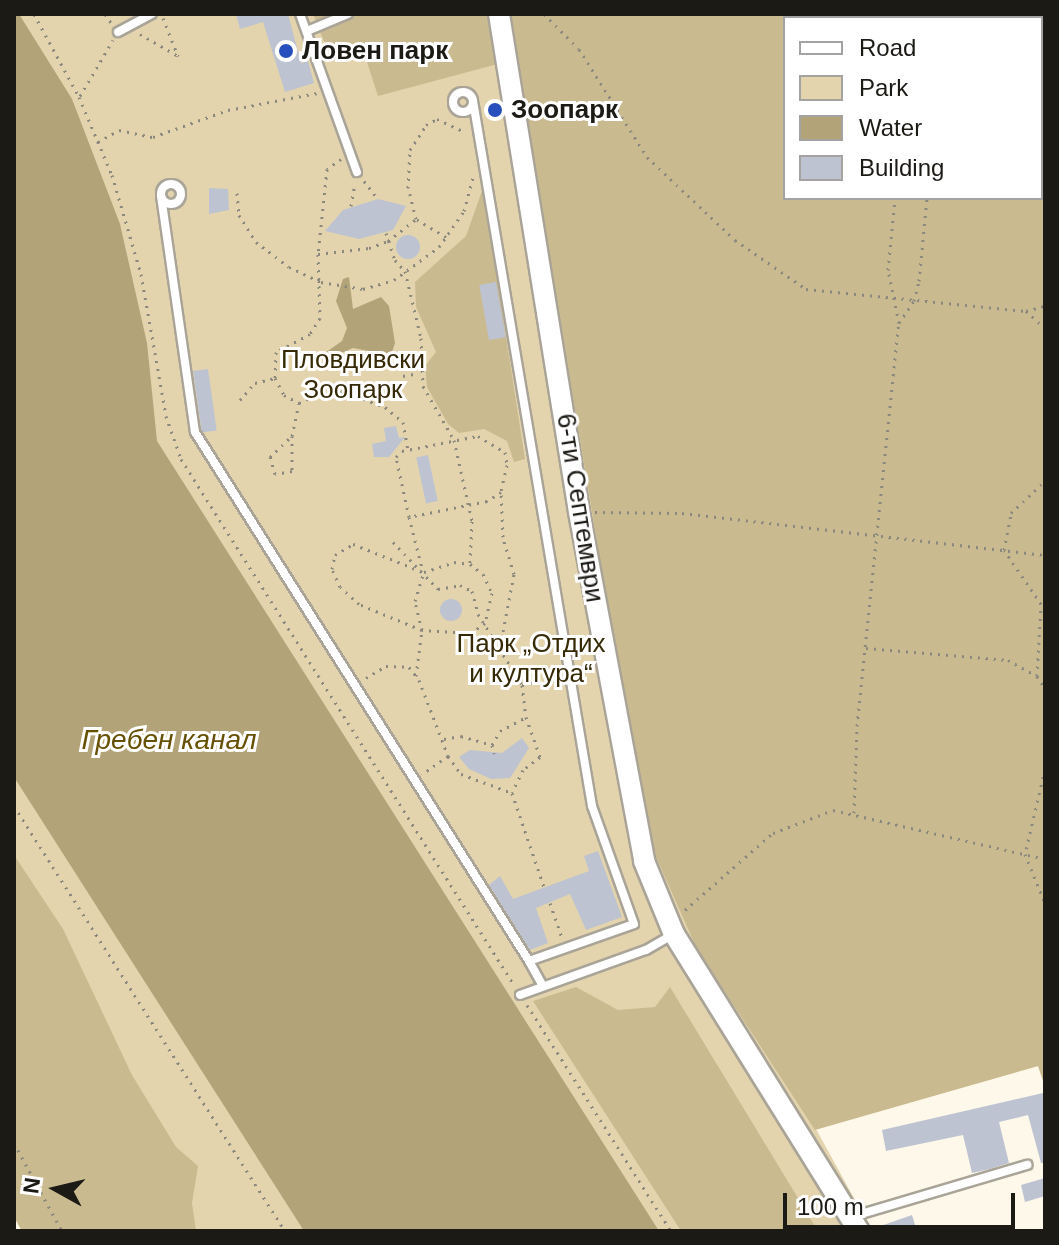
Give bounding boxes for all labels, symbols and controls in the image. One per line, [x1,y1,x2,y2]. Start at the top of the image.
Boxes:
legend [783,16,1043,200]
text: Road [859,34,916,61]
place label: Ловен парк [302,35,448,67]
marker: Ловен парк [277,42,295,60]
text: Park [859,74,908,101]
place label: Зоопарк [511,94,618,126]
marker: Зоопарк [486,101,504,119]
text: Water [859,114,922,141]
text: Building [859,154,944,181]
park label: Пловдивски Зоопарк [281,344,425,406]
street label: 6-ти Септември [550,411,610,605]
park label: Парк „Отдих и култура“ [457,628,605,690]
water label: Гребен канал [82,723,256,757]
north arrow [16,1149,96,1229]
text: N [18,1176,45,1195]
scale bar [787,1177,1019,1227]
text: 100 m [797,1193,864,1220]

